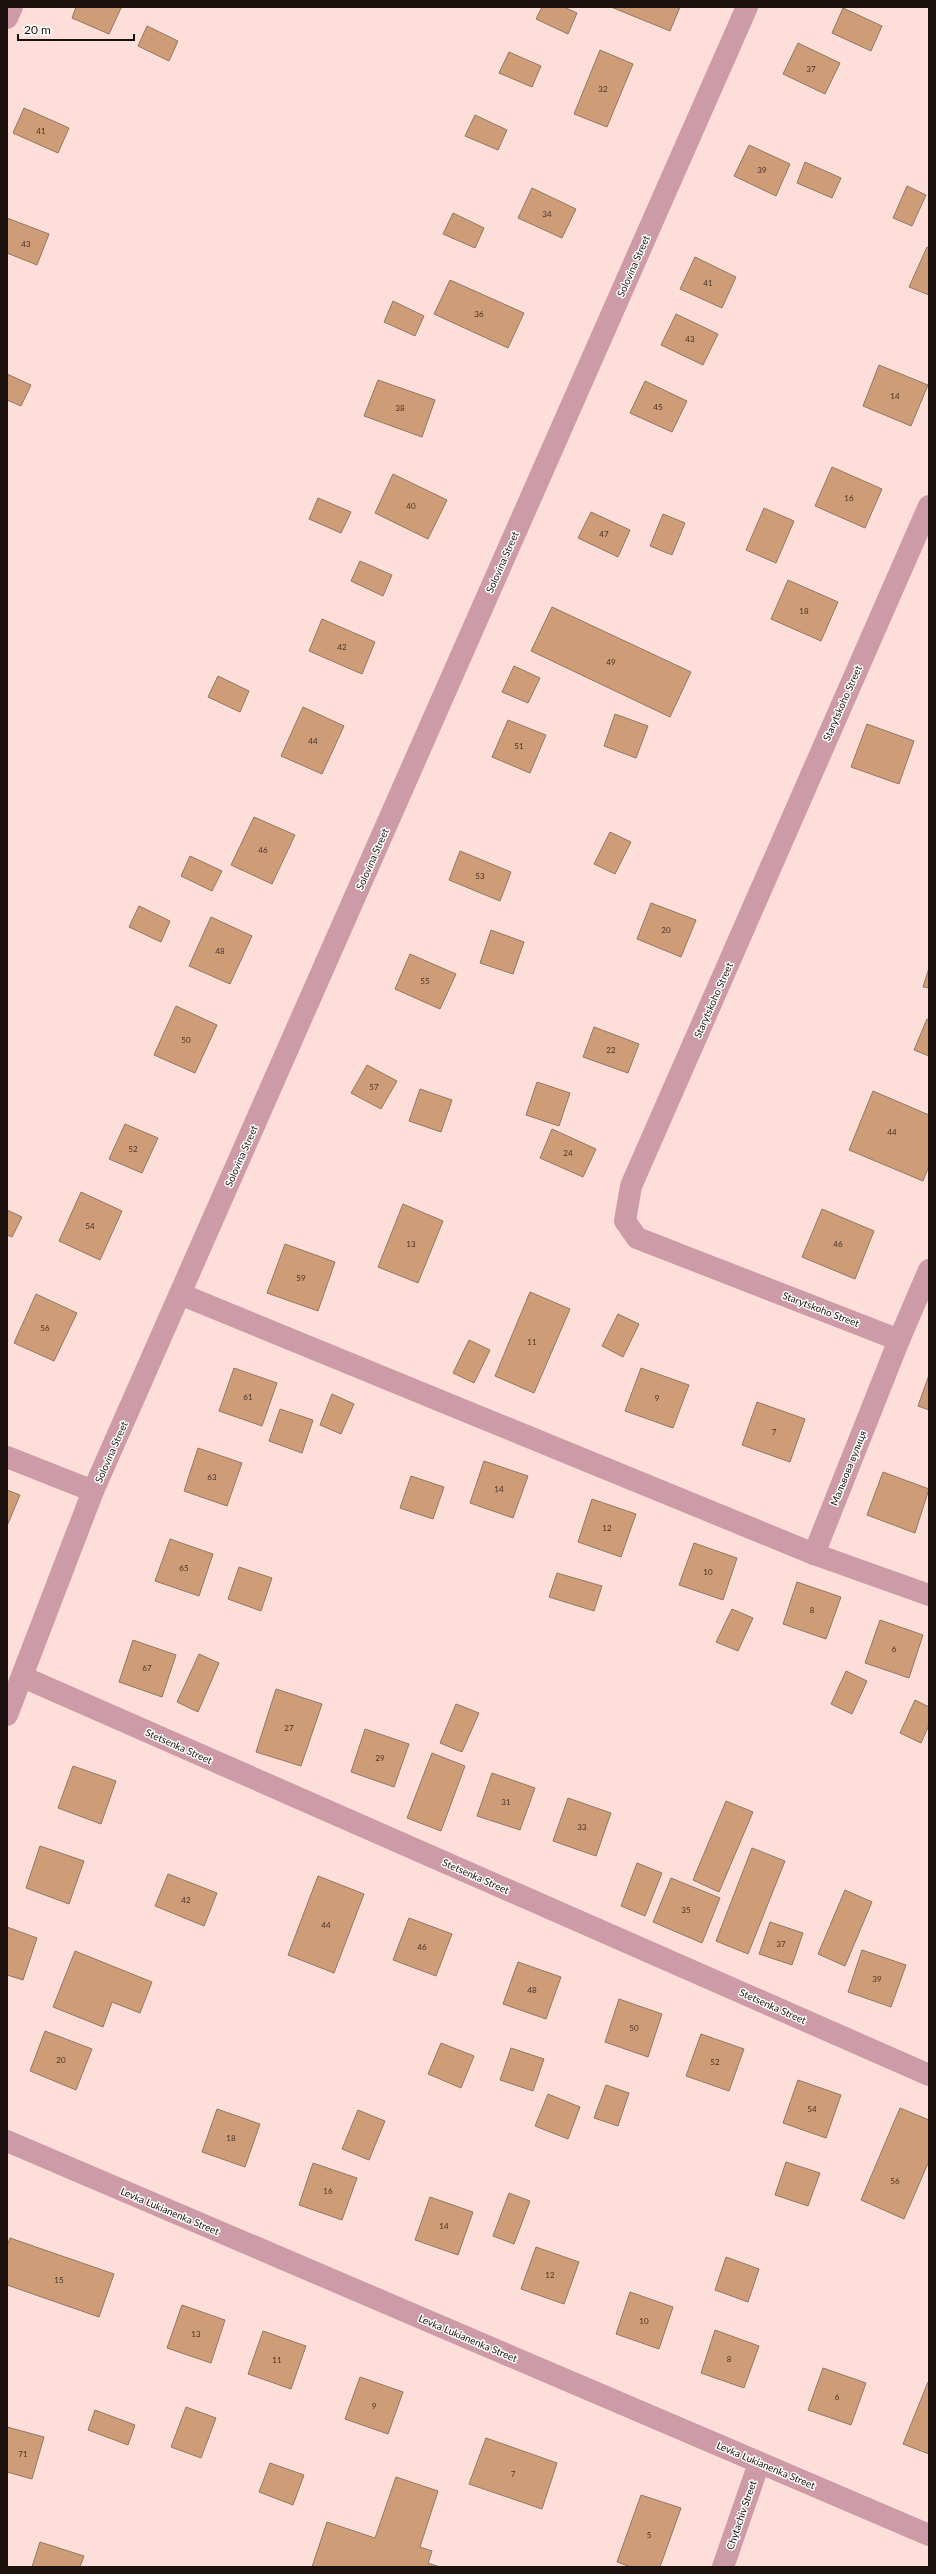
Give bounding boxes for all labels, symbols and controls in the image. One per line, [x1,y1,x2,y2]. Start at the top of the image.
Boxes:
scale bar [18,16,134,42]
text: 20 m [24,22,51,37]
house number: 37 [806,64,816,74]
house number: 32 [598,84,608,94]
house number: 41 [36,126,46,136]
house number: 39 [757,165,767,175]
house number: 34 [542,209,552,219]
street label: Solovina Street [614,233,652,299]
house number: 43 [21,239,31,249]
house number: 41 [703,278,713,288]
house number: 36 [474,309,484,319]
house number: 43 [685,334,695,344]
house number: 14 [890,391,900,401]
house number: 45 [653,402,663,412]
house number: 38 [395,403,405,413]
house number: 16 [844,493,854,503]
house number: 40 [406,501,416,511]
street label: Solovina Street [483,529,521,595]
house number: 47 [599,529,609,539]
house number: 18 [799,606,809,616]
house number: 42 [337,642,347,652]
house number: 49 [606,657,616,667]
street label: Starytskoho Street [820,663,864,742]
house number: 44 [308,736,318,746]
house number: 51 [514,741,524,751]
street label: Solovina Street [353,826,391,892]
house number: 46 [258,845,268,855]
house number: 53 [475,871,485,881]
house number: 20 [661,925,671,935]
house number: 48 [215,946,225,956]
street label: Starytskoho Street [691,960,735,1039]
house number: 55 [420,976,430,986]
house number: 50 [181,1035,191,1045]
house number: 22 [606,1045,616,1055]
house number: 57 [369,1082,379,1092]
street label: Solovina Street [222,1123,260,1189]
house number: 44 [887,1127,897,1137]
house number: 52 [128,1144,138,1154]
house number: 24 [563,1148,573,1158]
house number: 54 [85,1221,95,1231]
house number: 13 [406,1239,416,1249]
house number: 46 [833,1239,843,1249]
house number: 59 [296,1273,306,1283]
street label: Starytskoho Street [781,1289,861,1329]
house number: 56 [40,1323,50,1333]
house number: 11 [527,1337,537,1347]
house number: 61 [243,1392,253,1402]
house number: 9 [655,1393,660,1403]
street label: Solovina Street [92,1419,130,1485]
house number: 7 [772,1427,777,1437]
street label: Мальвова вулиця [827,1429,869,1507]
house number: 63 [207,1472,217,1482]
house number: 14 [494,1484,504,1494]
house number: 12 [602,1523,612,1533]
house number: 65 [179,1563,189,1573]
house number: 10 [703,1567,713,1577]
house number: 8 [810,1605,815,1615]
house number: 6 [892,1644,897,1654]
house number: 67 [142,1663,152,1673]
house number: 27 [284,1723,294,1733]
street label: Stetsenka Street [144,1726,215,1766]
house number: 29 [375,1753,385,1763]
house number: 31 [501,1797,511,1807]
house number: 33 [577,1822,587,1832]
street label: Stetsenka Street [441,1856,512,1896]
house number: 42 [181,1895,191,1905]
house number: 35 [681,1905,691,1915]
house number: 44 [321,1920,331,1930]
house number: 37 [776,1939,786,1949]
house number: 46 [417,1942,427,1952]
house number: 39 [872,1974,882,1984]
house number: 48 [527,1985,537,1995]
street label: Stetsenka Street [738,1986,809,2026]
house number: 50 [629,2023,639,2033]
house number: 20 [56,2055,66,2065]
house number: 52 [710,2057,720,2067]
house number: 54 [807,2104,817,2114]
house number: 18 [226,2133,236,2143]
house number: 56 [890,2176,900,2186]
street label: Levka Lukianenka Street [119,2185,221,2237]
house number: 16 [323,2186,333,2196]
house number: 14 [439,2221,449,2231]
house number: 12 [545,2270,555,2280]
house number: 15 [54,2275,64,2285]
street label: Levka Lukianenka Street [417,2312,519,2364]
house number: 10 [639,2316,649,2326]
house number: 13 [191,2329,201,2339]
house number: 8 [727,2354,732,2364]
house number: 11 [272,2355,282,2365]
house number: 6 [835,2392,840,2402]
house number: 9 [372,2401,377,2411]
street label: Levka Lukianenka Street [715,2439,817,2491]
house number: 71 [18,2449,28,2459]
house number: 7 [511,2469,516,2479]
street label: Chytachiv Street [724,2478,759,2551]
house number: 5 [647,2530,652,2540]

